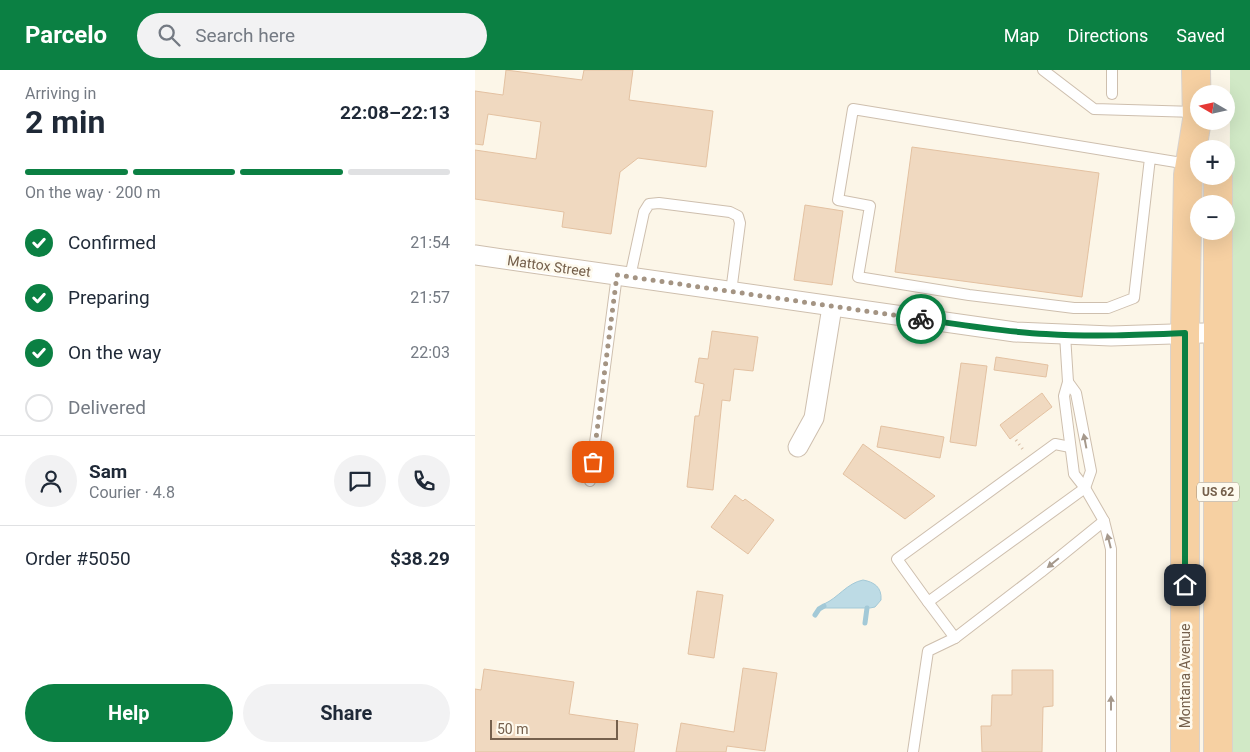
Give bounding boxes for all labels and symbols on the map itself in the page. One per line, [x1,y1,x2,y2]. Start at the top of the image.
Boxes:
north arrow [1190,85,1235,130]
street label: Mattox Street [506,252,592,280]
courier [896,294,946,344]
one-way arrow [1081,433,1089,448]
pin [572,441,614,483]
road number: US 62 [1197,482,1239,502]
one-way arrow [1105,534,1113,549]
one-way arrow [1047,557,1060,568]
pin [1164,564,1206,606]
street label: Montana Avenue [1177,624,1193,728]
one-way arrow [1107,695,1115,711]
scale bar [490,717,617,740]

